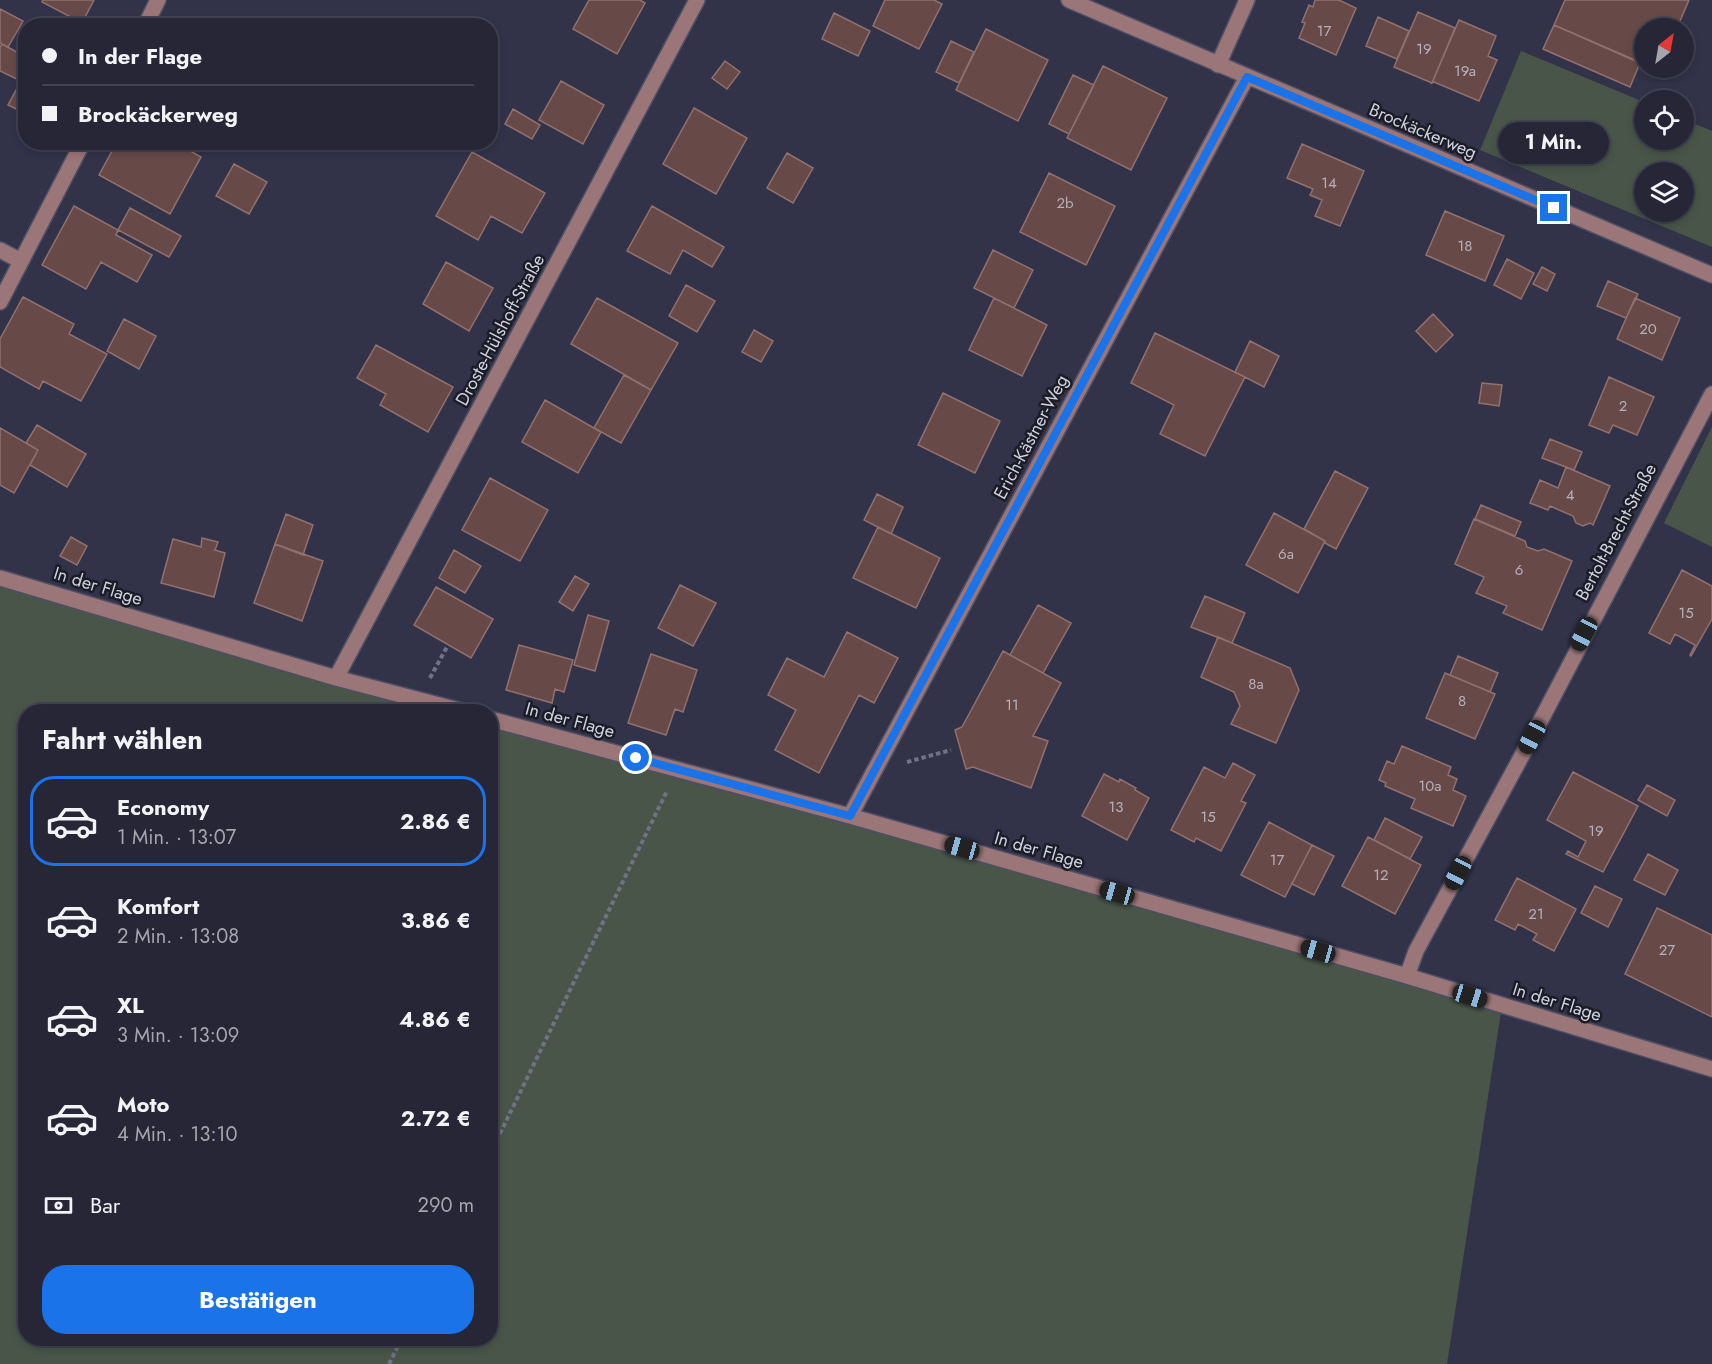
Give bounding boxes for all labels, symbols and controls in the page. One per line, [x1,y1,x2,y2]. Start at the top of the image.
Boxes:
north arrow [1634,18,1694,78]
map controls [1634,18,1694,222]
house number: 17 [1317,20,1331,42]
house number: 19 [1416,38,1432,60]
text: In der Flage [78,40,202,72]
house number: 19a [1454,60,1476,82]
button: locate [1634,90,1694,150]
street label: Brockäckerweg [1365,97,1481,165]
text: Brockäckerweg [78,98,238,130]
callout: 1 Min. [1498,121,1610,163]
text: 1 Min. [1525,128,1582,157]
button: layers [1634,162,1694,222]
house number: 14 [1321,172,1337,194]
house number: 2b [1056,192,1074,214]
route end [1540,194,1567,221]
house number: 18 [1458,235,1472,257]
street label: Droste-Hülshoff-Straße [449,250,551,410]
house number: 20 [1639,318,1657,340]
street label: Erich-Kästner-Weg [987,370,1075,504]
house number: 2 [1619,395,1627,417]
street label: Bertolt-Brecht-Straße [1569,459,1663,605]
house number: 4 [1566,484,1575,506]
house number: 6a [1278,543,1294,565]
house number: 6 [1515,559,1523,581]
street label: In der Flage [50,560,146,612]
house number: 15 [1678,602,1694,624]
car [1568,614,1600,654]
house number: 8a [1248,673,1264,695]
house number: 8 [1458,690,1466,712]
house number: 11 [1005,694,1019,716]
street label: In der Flage [522,696,618,744]
car [1516,717,1548,757]
text: Fahrt wählen [42,720,203,759]
route start [622,744,649,771]
house number: 10a [1419,775,1441,797]
text: Economy [117,791,209,823]
icon: car [45,794,99,848]
house number: 13 [1109,796,1123,818]
text: 2.86 € [400,805,471,837]
house number: 15 [1200,806,1216,828]
house number: 19 [1588,820,1604,842]
text: 1 Min. · 13:07 [117,823,236,852]
street label: In der Flage [991,825,1087,875]
car [942,834,982,862]
house number: 17 [1270,849,1284,871]
car [1442,853,1474,893]
house number: 12 [1373,864,1389,886]
car [1097,879,1137,907]
text: Komfort [117,890,199,922]
icon: car [45,893,99,947]
house number: 21 [1528,903,1544,925]
text: 3.86 € [401,904,471,936]
text: 2 Min. · 13:08 [117,922,239,951]
car [1298,937,1338,965]
house number: 27 [1659,939,1675,961]
street label: In der Flage [1509,976,1605,1028]
car [1450,982,1490,1010]
text: XL [117,989,144,1021]
icon: car [45,992,99,1046]
text: 4.86 € [399,1003,471,1035]
text: 3 Min. · 13:09 [117,1021,239,1050]
text: Moto [117,1088,170,1120]
icon: car [45,1091,99,1145]
text: 2.72 € [401,1102,471,1134]
text: 4 Min. · 13:10 [117,1120,237,1149]
icon: cash [42,1189,75,1222]
text: Bar [90,1189,120,1221]
text: 290 m [418,1191,474,1220]
button: Bestätigen [42,1265,474,1334]

